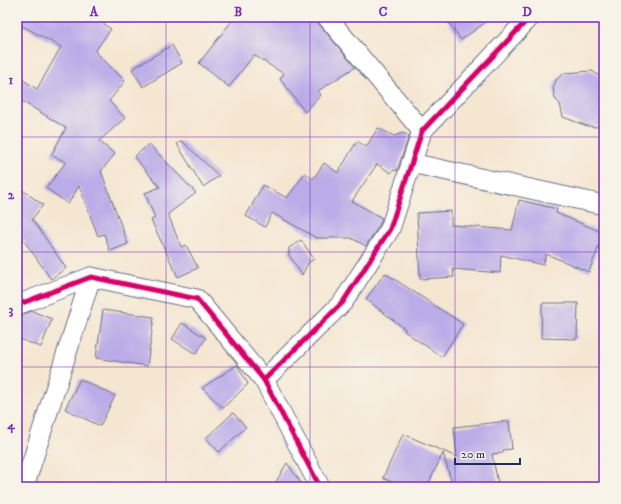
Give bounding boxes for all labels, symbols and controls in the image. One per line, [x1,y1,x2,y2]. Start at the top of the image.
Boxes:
text: A [89,4,99,20]
text: B [234,4,242,20]
text: C [379,4,388,20]
text: D [522,4,532,20]
text: 1 [9,72,14,88]
text: 2 [8,187,15,203]
text: 3 [9,302,14,318]
text: 4 [6,417,15,434]
scale bar [455,440,520,466]
text: 20 m [461,447,485,462]

